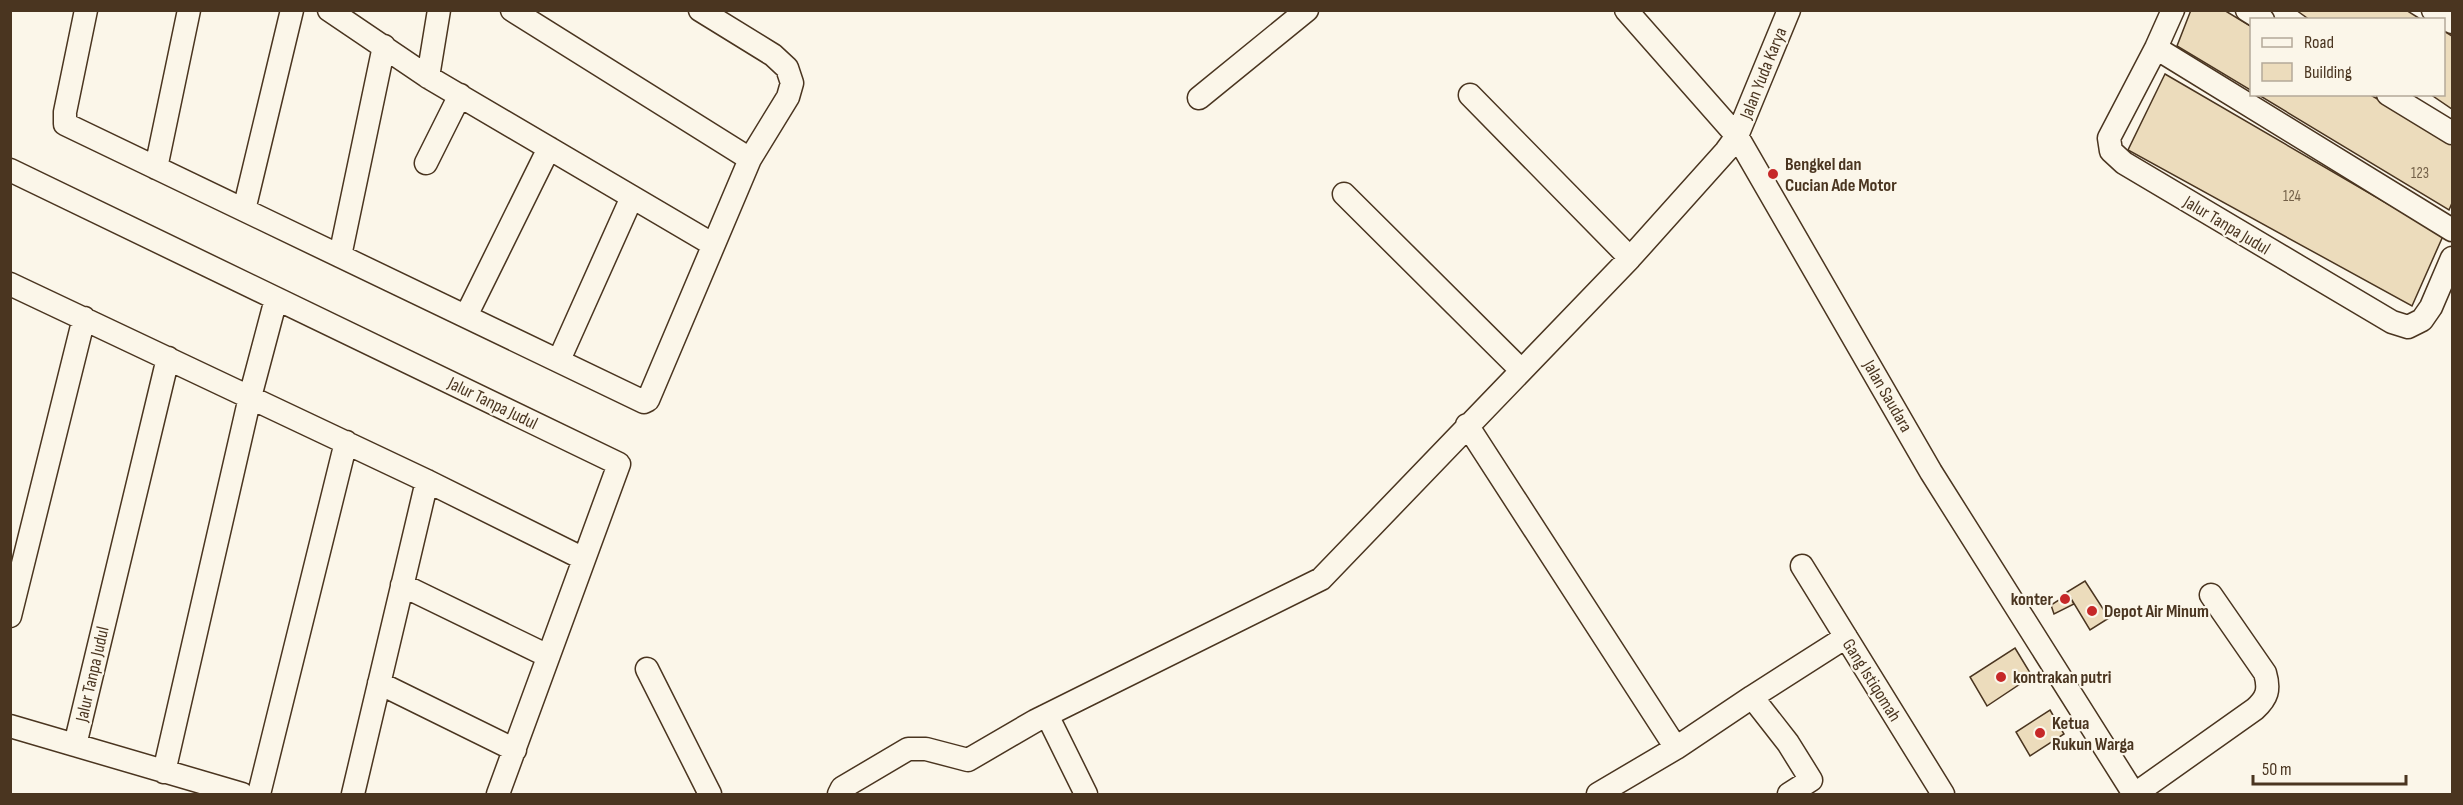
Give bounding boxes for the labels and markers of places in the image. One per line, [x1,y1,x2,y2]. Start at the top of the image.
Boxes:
place label: Bengkel dan Cucian Ade Motor [1785,154,1897,196]
marker: Bengkel dan Cucian Ade Motor [1766,167,1780,181]
place label: konter [2011,589,2053,610]
marker: konter [2058,592,2072,606]
place label: Depot Air Minum [2104,601,2209,622]
marker: Depot Air Minum [2085,604,2099,618]
place label: kontrakan putri [2013,667,2111,688]
marker: kontrakan putri [1994,670,2008,684]
place label: Ketua Rukun Warga [2052,713,2134,755]
marker: Ketua Rukun Warga [2033,726,2047,740]

